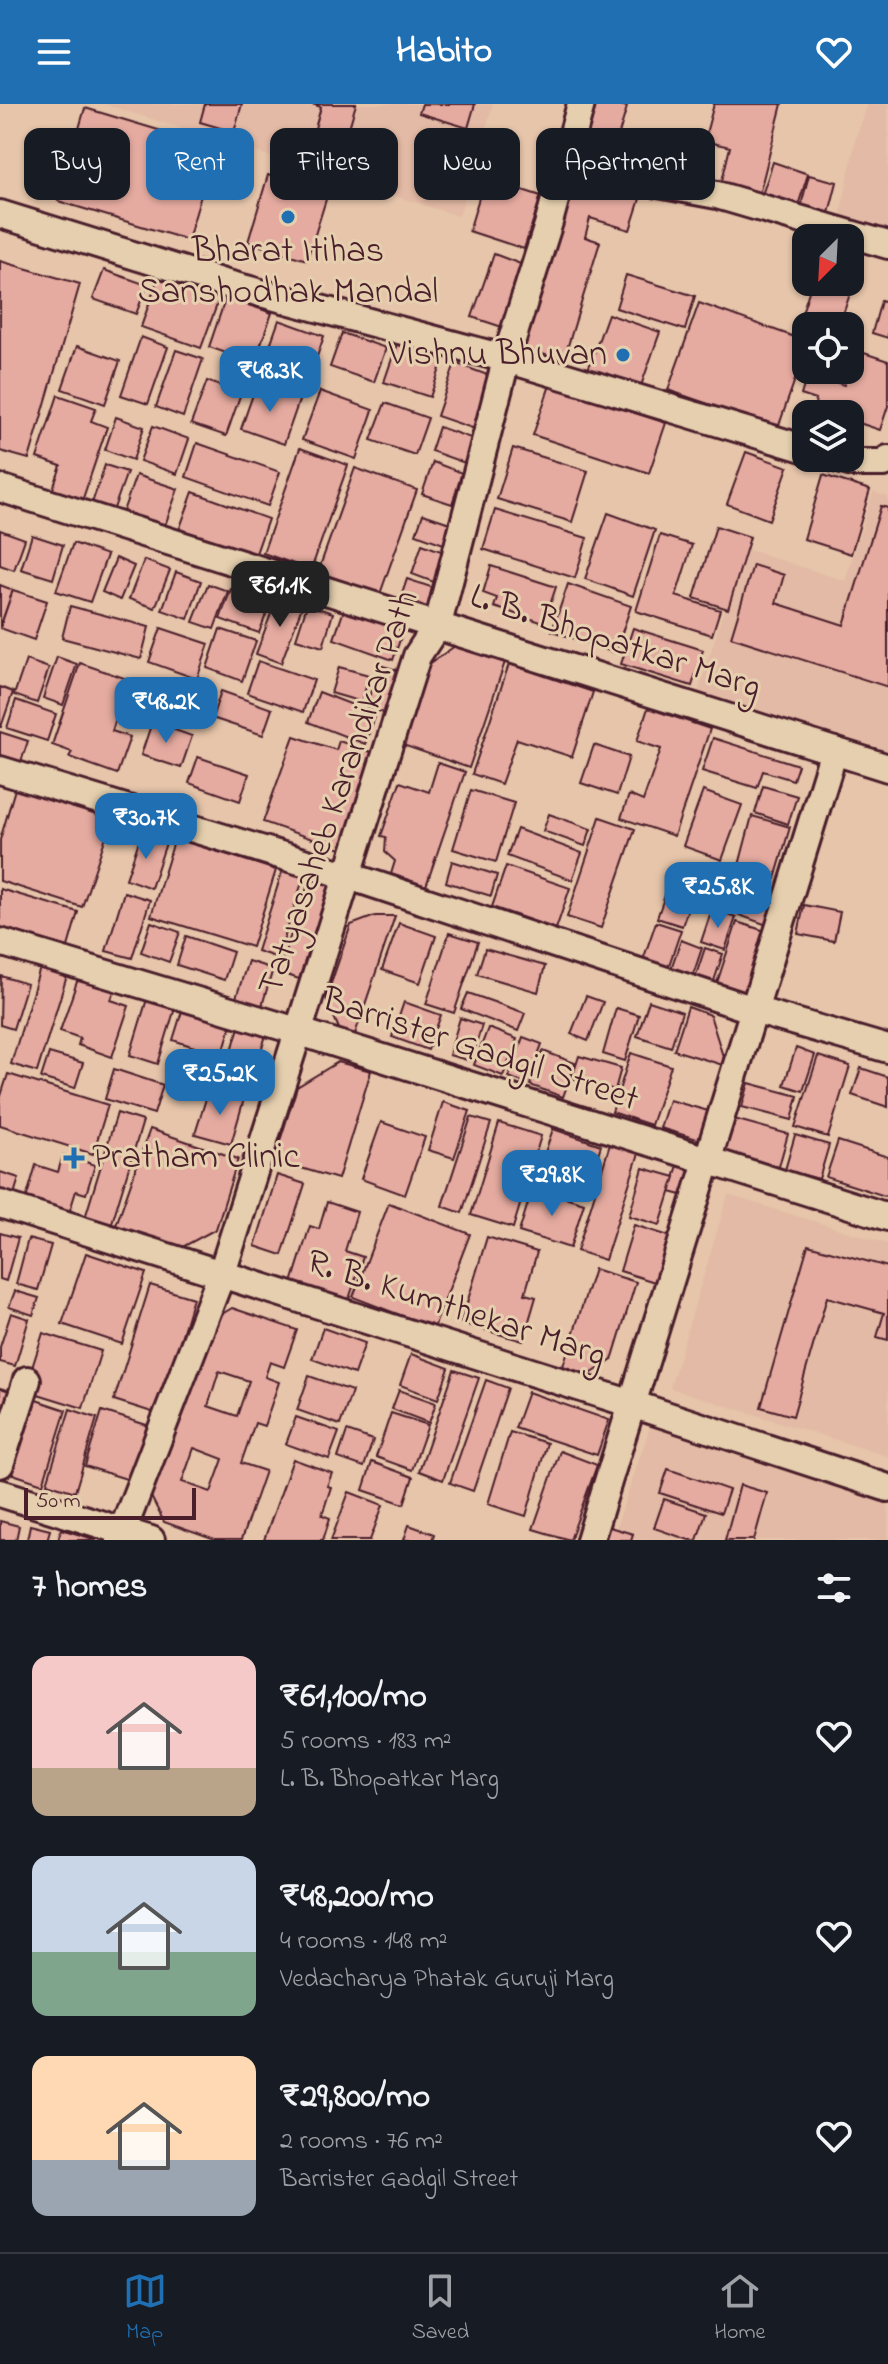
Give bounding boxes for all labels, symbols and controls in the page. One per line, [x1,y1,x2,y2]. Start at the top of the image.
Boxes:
text: Habito [396,26,492,79]
icon: menu [32,30,76,74]
icon: heart [812,30,856,74]
chip: Buy [24,128,130,200]
chip: Rent [146,128,254,200]
chip: Filters [270,128,398,200]
chip: New [414,128,520,200]
chip: Apartment [536,128,715,200]
marker: Bharat Itihas Sanshodhak Mandal [279,208,297,226]
north arrow [792,224,864,296]
map controls [792,224,864,472]
place label: Bharat Itihas Sanshodhak Mandal [138,226,438,320]
button: locate [792,312,864,384]
place label: Vishnu Bhuvan [387,329,607,382]
pin: ₹48.3K [205,346,335,414]
marker: Vishnu Bhuvan [614,346,632,364]
text: ₹48.3K [238,353,302,391]
button: layers [792,400,864,472]
pin: ₹61.1K [215,561,345,629]
text: ₹61.1K [249,568,311,606]
street label: L. B. Bhopatkar Marg [463,571,767,715]
street label: Tatyasaheb Karandikar Path [246,583,434,1003]
pin: ₹48.2K [101,677,231,745]
text: ₹48.2K [133,684,199,722]
pin: ₹30.7K [81,793,211,861]
text: ₹30.7K [113,800,179,838]
pin: ₹25.8K [653,862,783,930]
text: ₹25.8K [682,869,754,907]
street label: Barrister Gadgil Street [314,975,645,1127]
pin: ₹25.2K [155,1049,285,1117]
text: ₹25.2K [183,1056,257,1094]
place label: Pratham Clinic [92,1132,299,1185]
marker: Pratham Clinic [63,1147,85,1169]
pin: ₹29.8K [487,1150,617,1218]
text: ₹29.8K [520,1157,584,1195]
street label: R. B. Kumthekar Marg [299,1237,613,1383]
scale bar [24,1484,196,1520]
text: 50 m [36,1486,81,1518]
text: 7 homes [32,1563,147,1613]
icon: filters [812,1566,856,1610]
text: ₹61,100/mo [280,1673,427,1723]
icon: home [96,1688,192,1784]
icon: heart [812,1714,856,1758]
text: 5 rooms · 183 m² [280,1723,452,1761]
text: L. B. Bhopatkar Marg [280,1761,499,1799]
text: ₹48,200/mo [280,1873,434,1923]
icon: home [96,1888,192,1984]
icon: heart [812,1914,856,1958]
text: 4 rooms · 148 m² [280,1923,447,1961]
text: Vedacharya Phatak Guruji Marg [280,1961,614,1999]
text: ₹29,800/mo [280,2073,430,2123]
icon: home [96,2088,192,2184]
icon: heart [812,2114,856,2158]
text: 2 rooms · 76 m² [280,2123,443,2161]
text: Barrister Gadgil Street [280,2161,518,2199]
tab: Map [123,2269,167,2349]
tab: Saved [412,2269,469,2349]
tab: Home [714,2269,765,2349]

